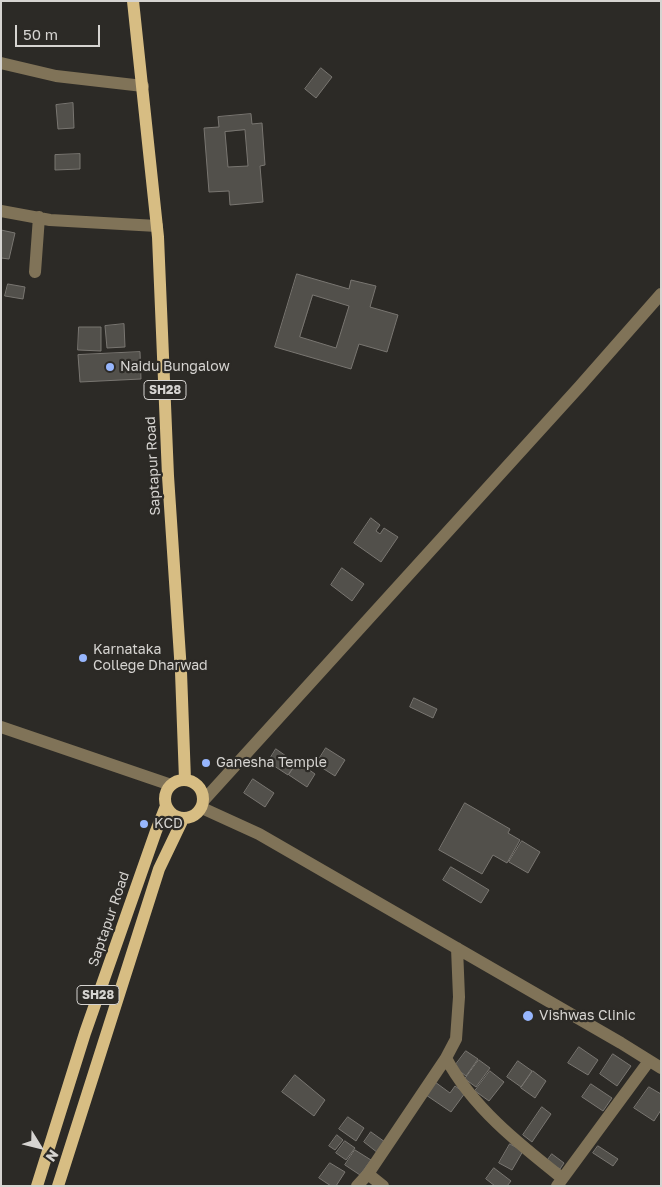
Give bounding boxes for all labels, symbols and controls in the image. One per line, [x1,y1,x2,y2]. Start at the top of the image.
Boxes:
scale bar [18,15,102,47]
text: 50 m [23,25,58,43]
place label: Naidu Bungalow [120,359,230,375]
marker: Naidu Bungalow [104,361,116,373]
road number: SH28 [144,380,186,400]
street label: Saptapur Road [142,416,164,516]
place label: Karnataka College Dharwad [93,642,208,674]
marker: Karnataka College Dharwad [77,652,89,664]
place label: Ganesha Temple [216,755,327,771]
marker: Ganesha Temple [200,757,212,769]
place label: KCD [154,816,183,832]
marker: KCD [138,818,150,830]
street label: Saptapur Road [85,869,133,969]
road number: SH28 [77,986,119,1004]
place label: Vishwas Clinic [539,1008,636,1024]
marker: Vishwas Clinic [521,1009,535,1023]
north arrow [15,1122,65,1172]
text: N [43,1147,63,1165]

